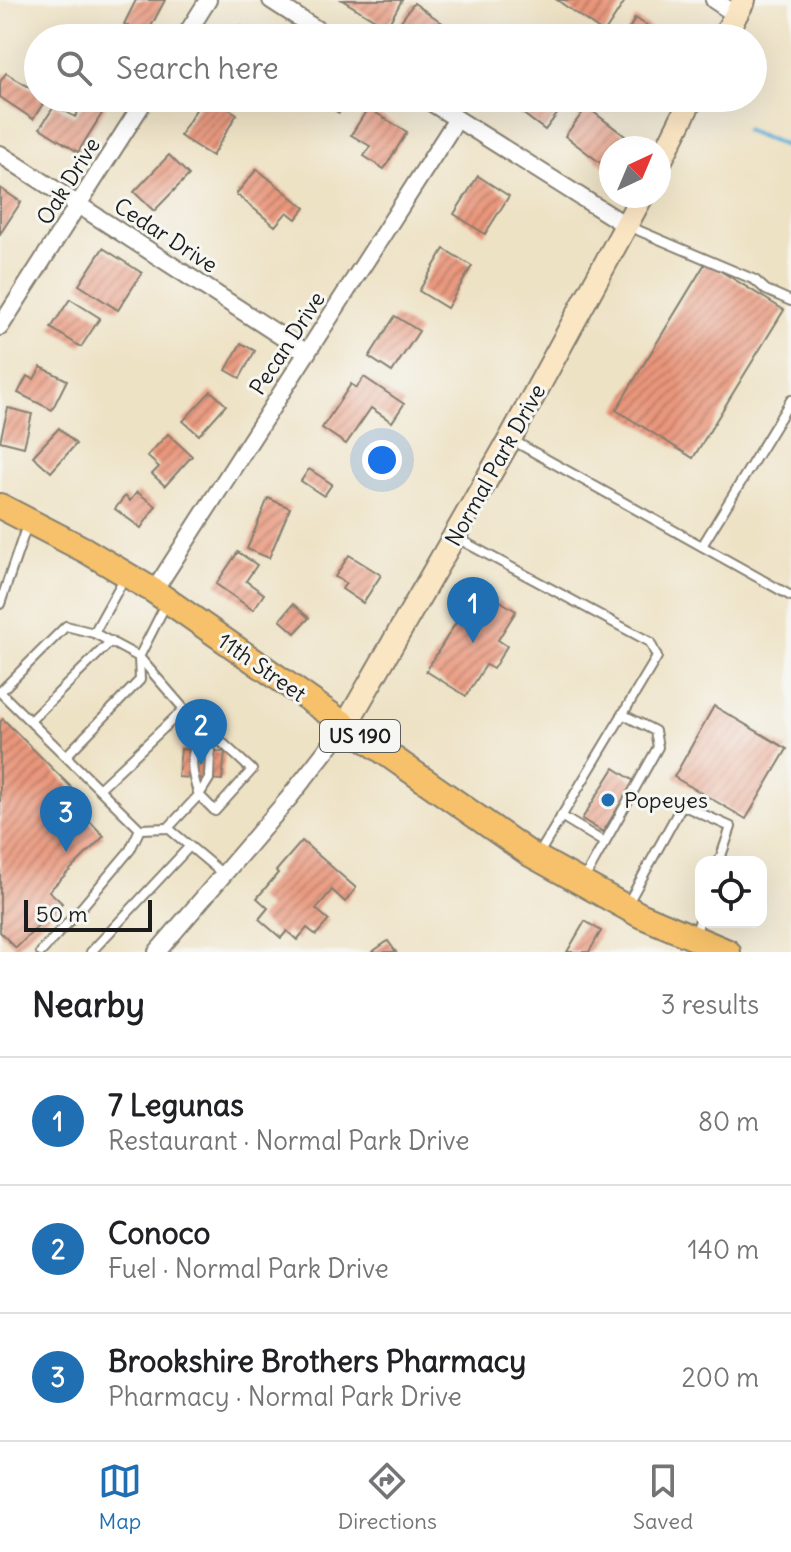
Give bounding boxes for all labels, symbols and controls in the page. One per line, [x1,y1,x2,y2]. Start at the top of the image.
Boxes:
search box [24,24,767,112]
icon: search [52,46,96,90]
text: Search here [116,49,279,87]
street label: Oak Drive [30,132,106,230]
north arrow [599,136,671,208]
street label: Cedar Drive [109,191,223,279]
street label: Pecan Drive [243,286,331,400]
street label: Normal Park Drive [439,379,551,551]
your location [362,440,402,480]
pin: 1 [447,577,499,643]
street label: 11th Street [212,626,312,708]
pin: 2 [175,699,227,765]
road number: US 190 [320,720,400,752]
pin: 3 [40,786,92,852]
place label: Popeyes [624,786,708,814]
marker: Popeyes [599,791,617,809]
map controls [695,856,767,928]
button: locate [695,856,767,928]
scale bar [24,896,152,932]
text: 50 m [36,900,88,928]
text: Nearby [32,983,145,1026]
text: 3 results [661,988,759,1021]
text: 7 Legunas [108,1086,244,1124]
text: 1 [53,1105,63,1138]
text: 80 m [698,1105,759,1138]
text: Restaurant · Normal Park Drive [108,1124,469,1157]
text: Conoco [108,1214,210,1252]
text: 2 [51,1233,65,1266]
text: 140 m [688,1233,759,1266]
text: Fuel · Normal Park Drive [108,1252,389,1285]
text: Brookshire Brothers Pharmacy [108,1342,526,1380]
text: 3 [51,1361,65,1394]
text: 200 m [682,1361,759,1394]
text: Pharmacy · Normal Park Drive [108,1380,462,1413]
tab: Map [98,1459,142,1535]
tab: Directions [338,1459,437,1535]
tab: Saved [633,1459,693,1535]

